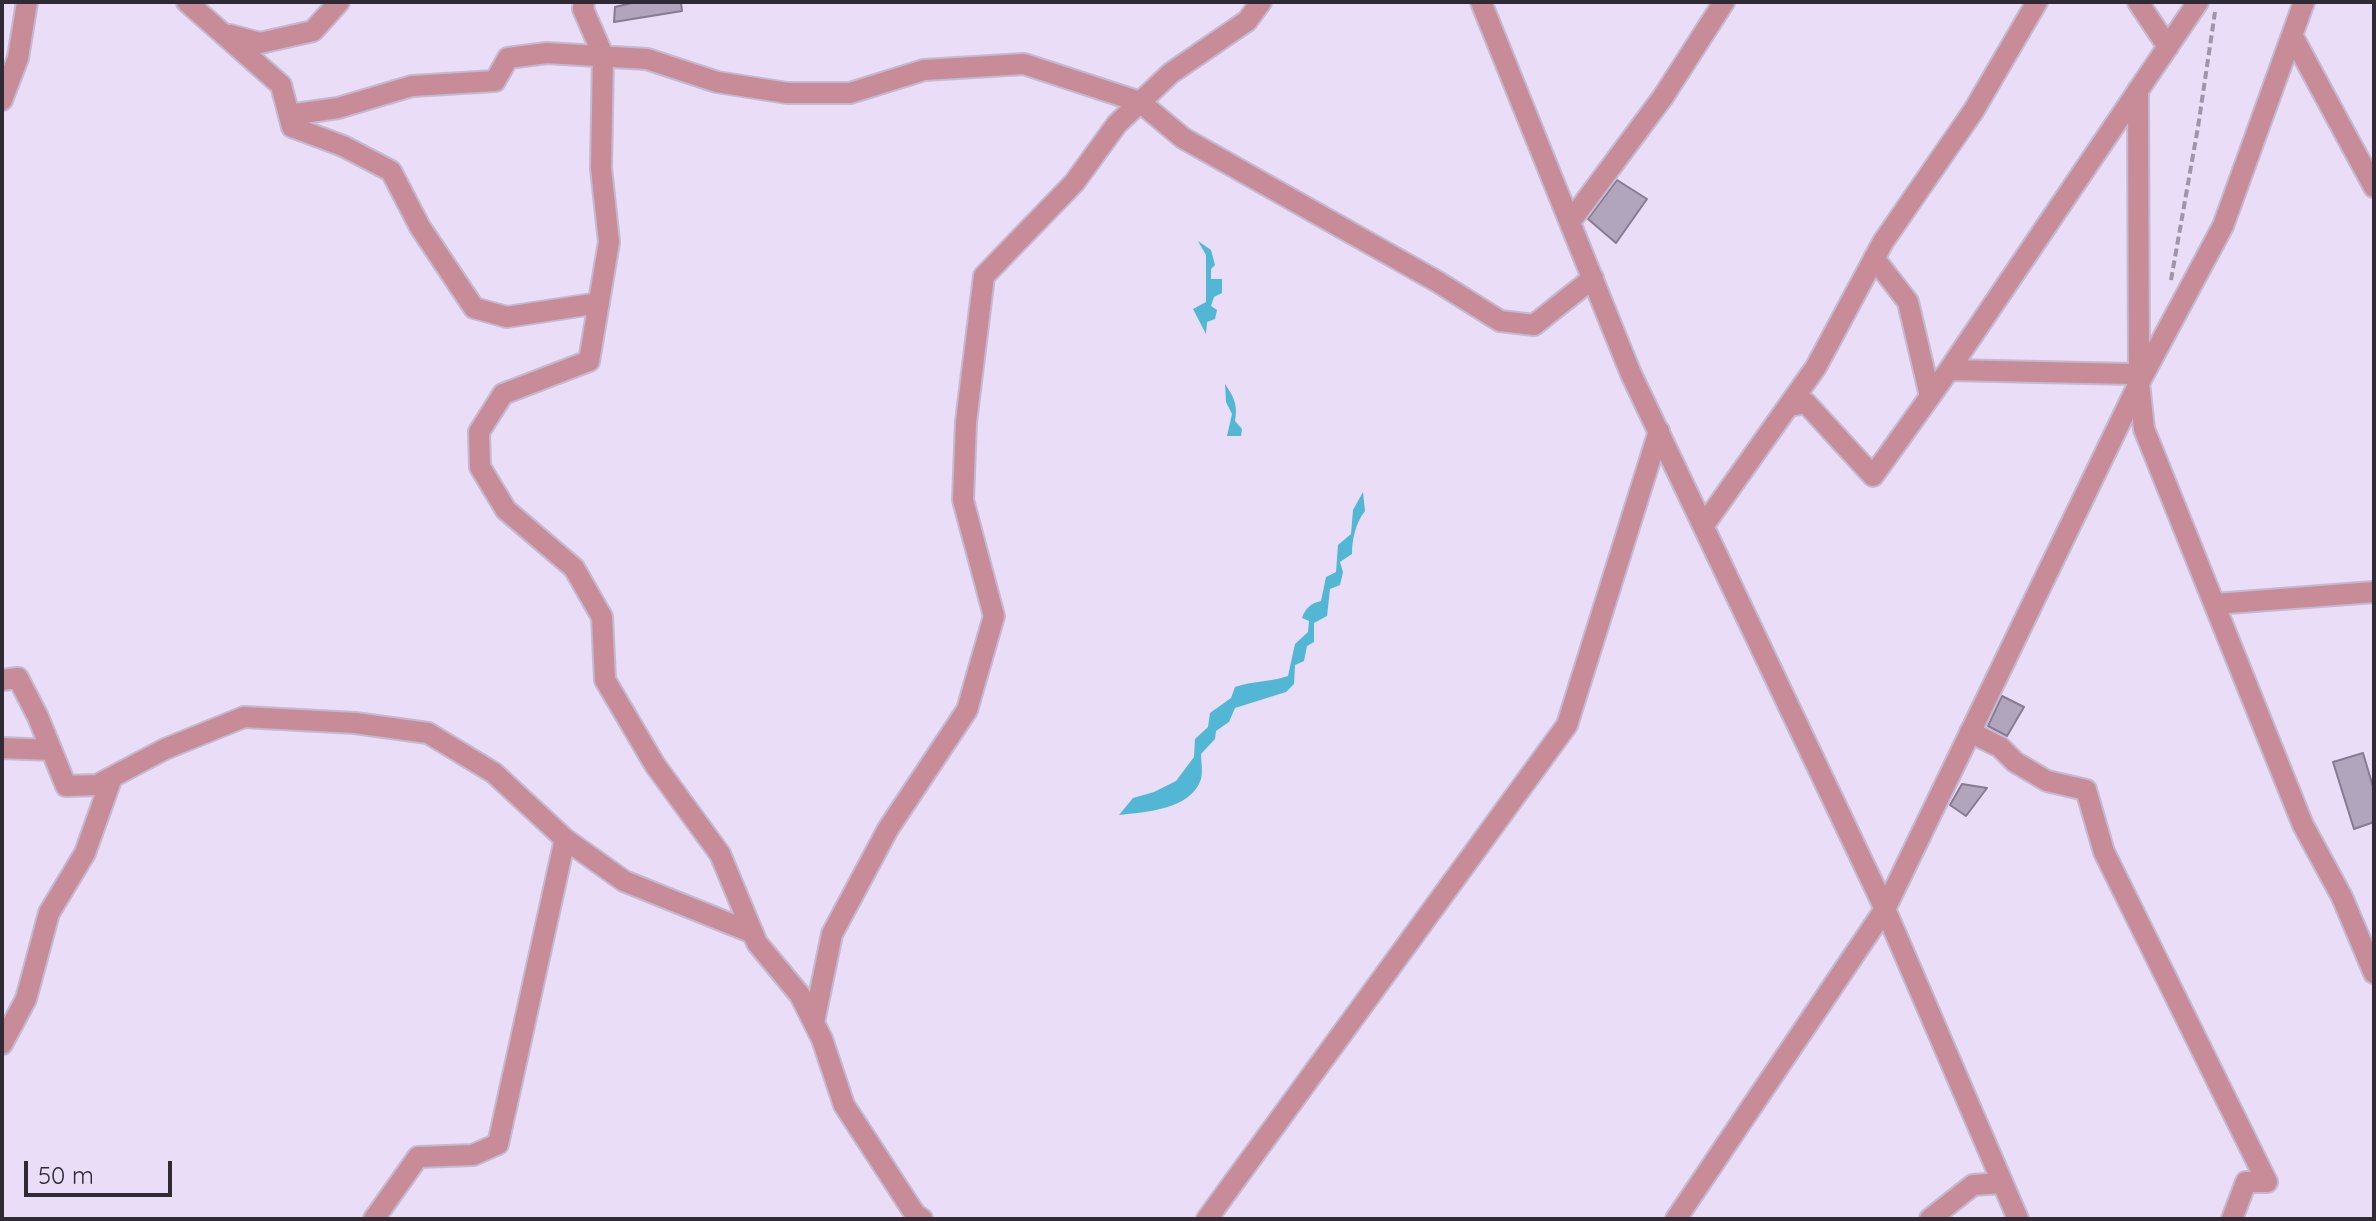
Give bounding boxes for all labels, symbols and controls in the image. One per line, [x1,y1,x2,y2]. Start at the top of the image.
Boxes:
scale bar [28,1145,176,1195]
text: 50 m [38,1160,94,1190]

